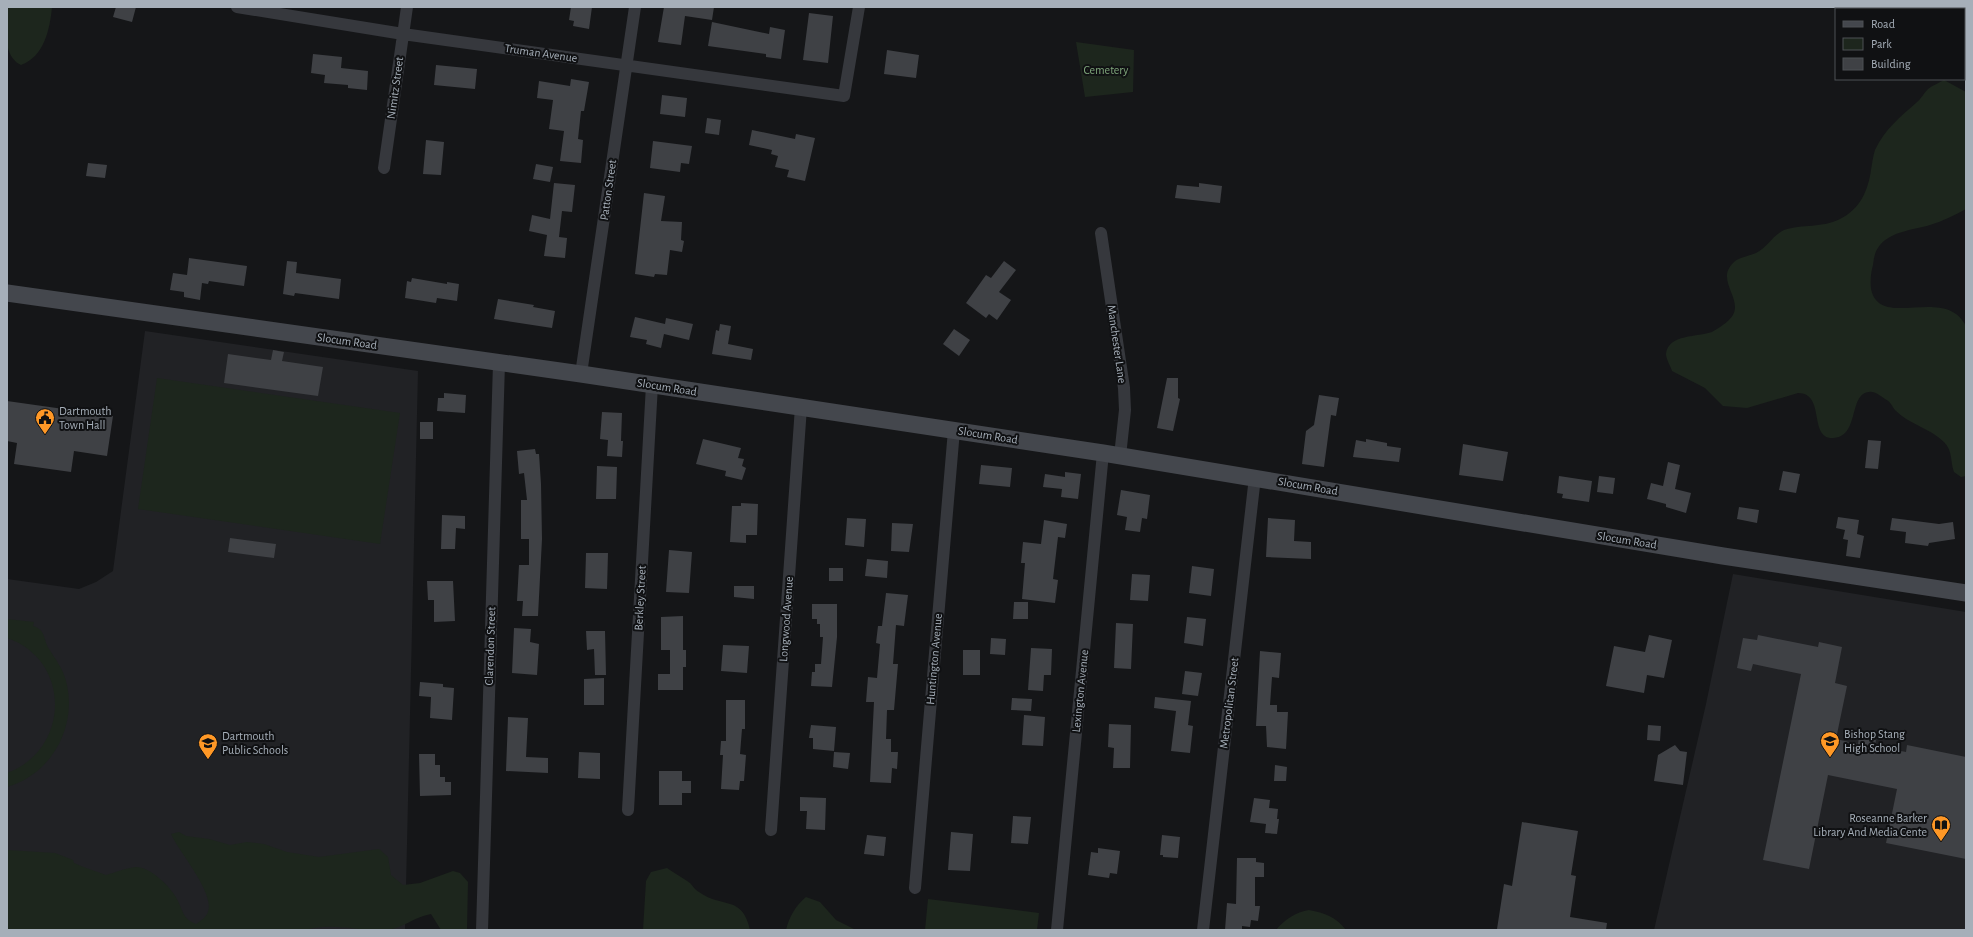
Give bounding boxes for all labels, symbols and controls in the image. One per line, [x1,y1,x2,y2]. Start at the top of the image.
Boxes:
legend [1835,8,1965,80]
text: Road [1871,18,1895,30]
text: Park [1871,38,1892,50]
street label: Truman Avenue [504,42,578,64]
street label: Nimitz Street [385,56,405,120]
text: Building [1871,58,1911,70]
park label: Cemetery [1083,64,1129,77]
street label: Patton Street [598,159,618,221]
street label: Manchester Lane [1106,304,1128,384]
street label: Slocum Road [316,331,378,351]
street label: Slocum Road [636,376,698,398]
place label: Dartmouth Town Hall [59,405,112,431]
public building icon: Dartmouth Town Hall [34,407,56,435]
street label: Slocum Road [957,424,1019,446]
street label: Slocum Road [1277,475,1339,497]
street label: Slocum Road [1596,529,1658,551]
street label: Berkley Street [632,565,649,631]
street label: Longwood Avenue [777,576,795,662]
street label: Clarendon Street [483,606,497,685]
street label: Huntington Avenue [924,613,944,705]
street label: Lexington Avenue [1070,649,1090,733]
street label: Metropolitan Street [1217,657,1241,749]
place label: Bishop Stang High School [1844,728,1905,754]
place label: Dartmouth Public Schools [222,730,288,756]
school or university icon: Bishop Stang High School [1819,730,1841,758]
school or university icon: Dartmouth Public Schools [197,732,219,760]
place label: Roseanne Barker Library And Media Cente [1813,812,1927,839]
library icon: Roseanne Barker Library And Media Cente [1930,814,1952,842]

